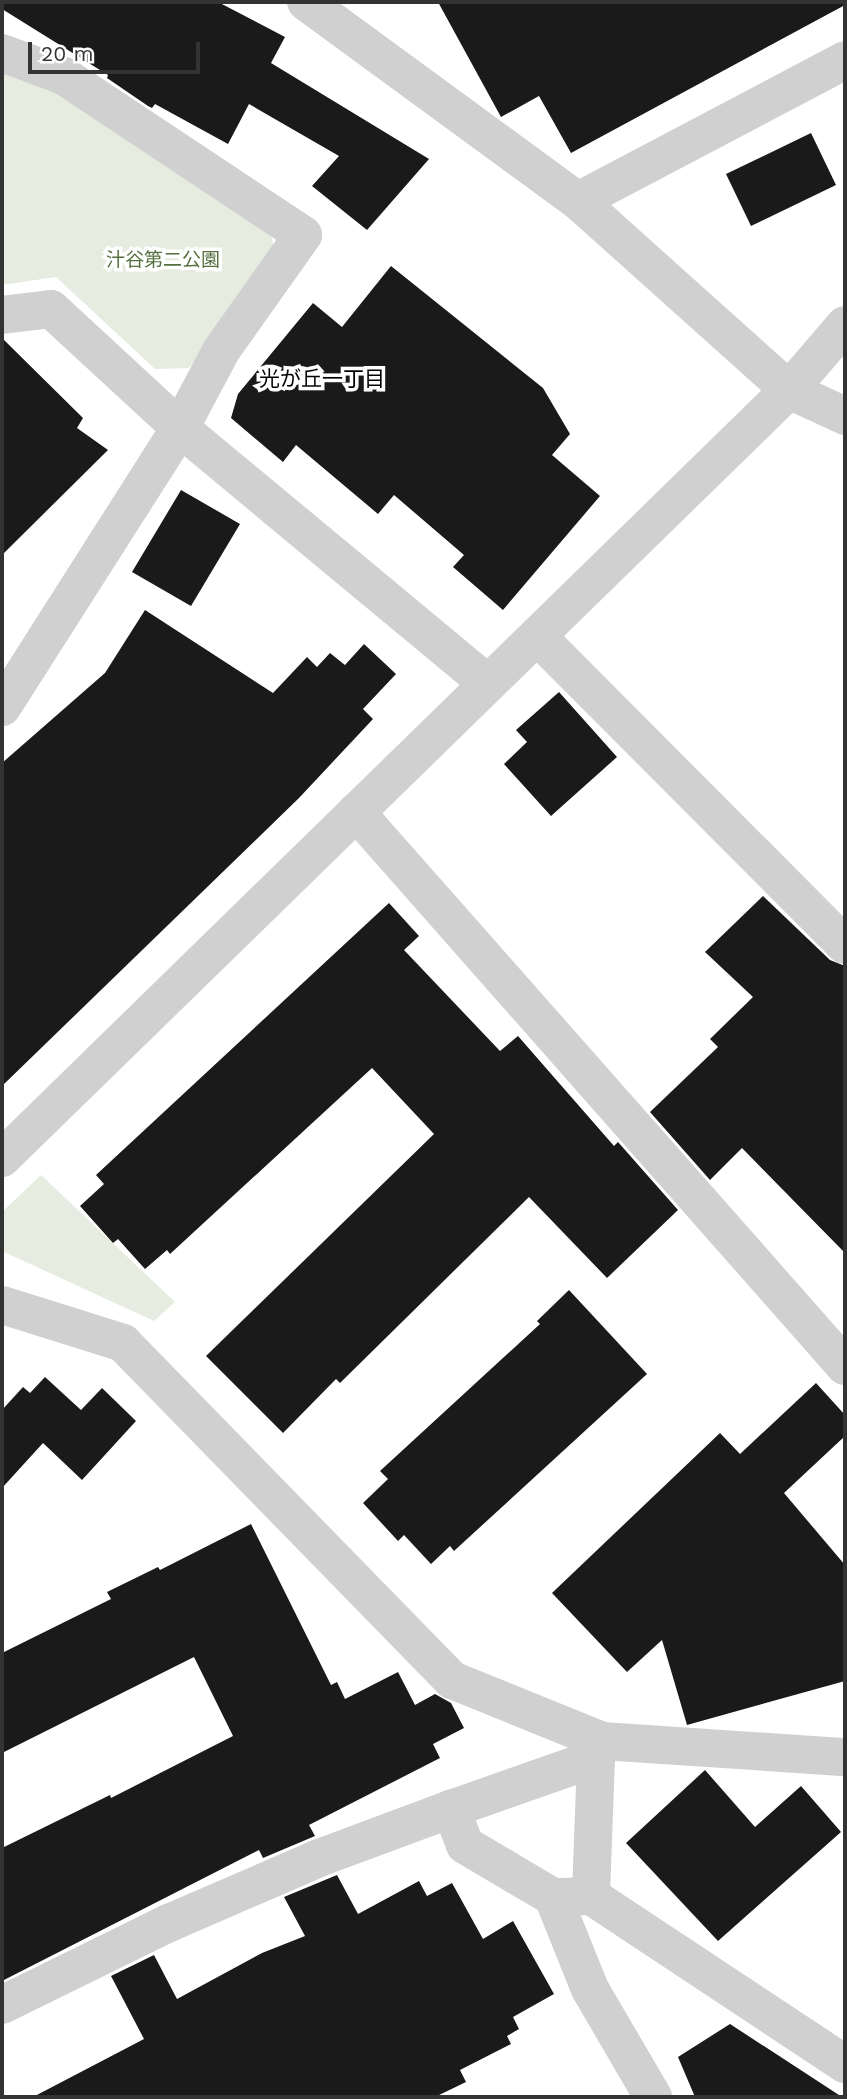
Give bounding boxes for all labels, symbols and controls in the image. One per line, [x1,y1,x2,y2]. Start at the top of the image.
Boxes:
scale bar [32,28,203,72]
text: 20 m [41,41,93,66]
park label: 汁谷第二公園 [106,249,220,271]
district label: 光が丘一丁目 [259,366,385,392]

